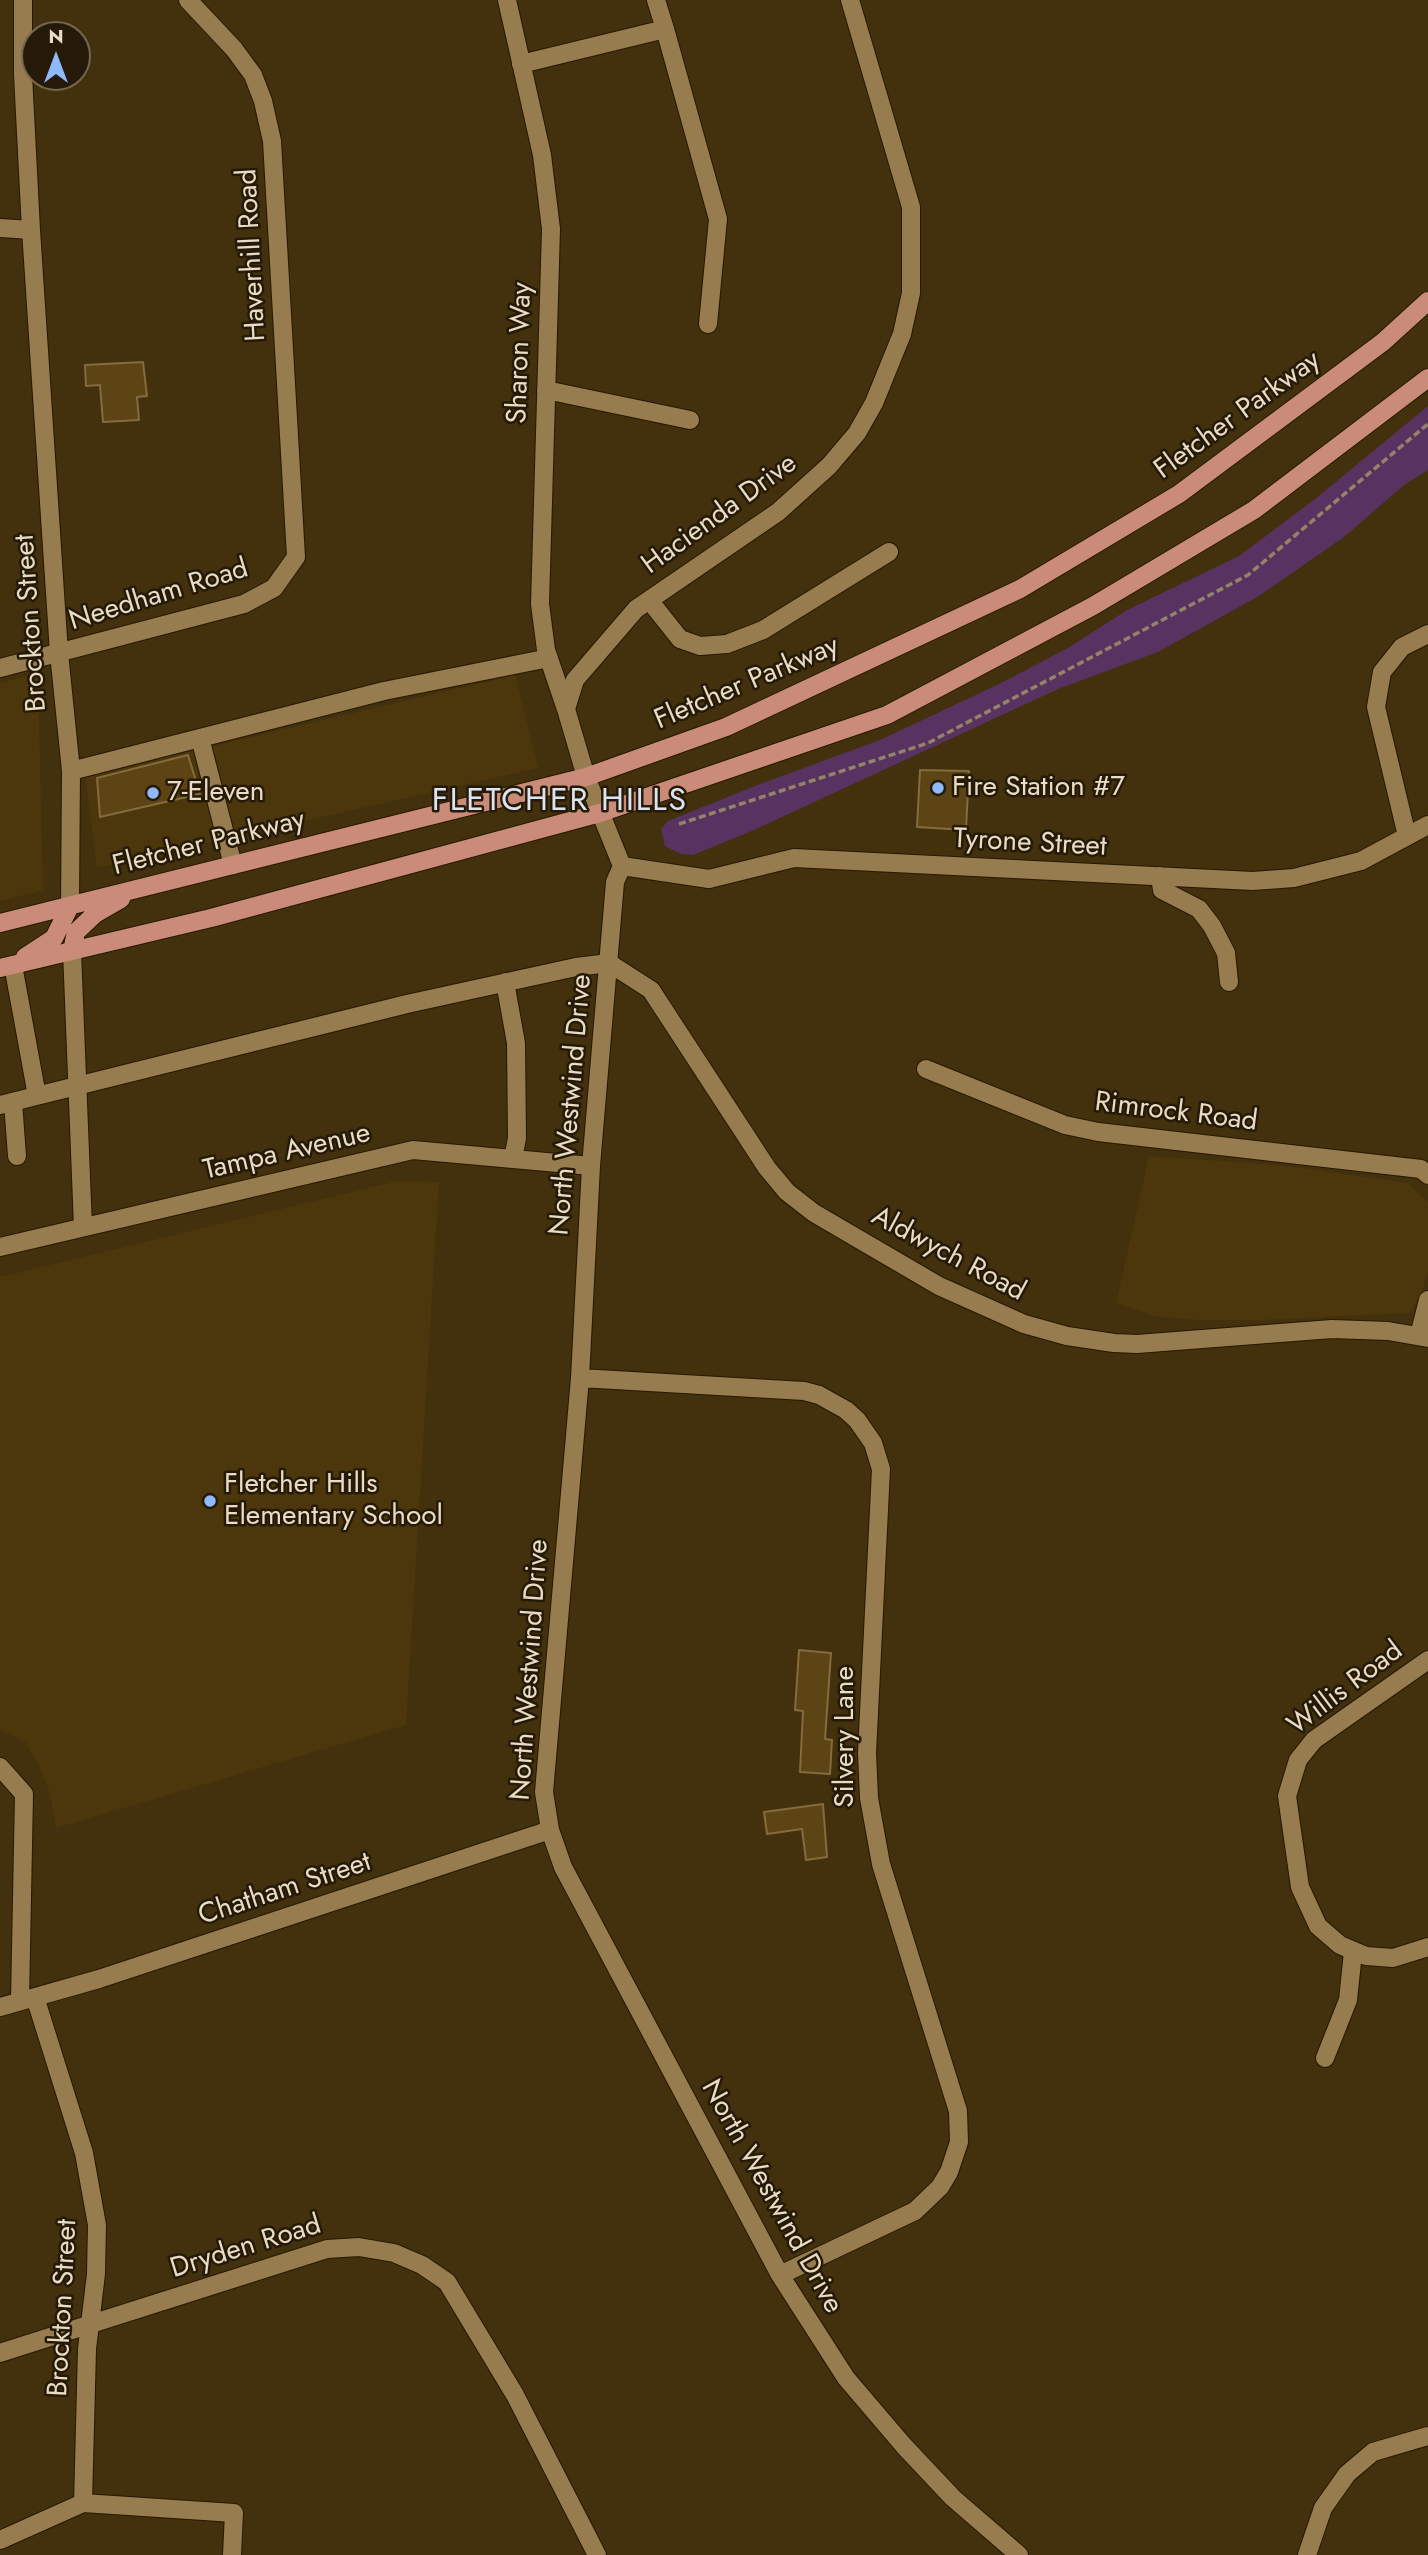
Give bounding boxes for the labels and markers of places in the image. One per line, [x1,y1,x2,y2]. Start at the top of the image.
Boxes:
place label: Fire Station #7 [952,771,1125,805]
place label: 7-Eleven [167,776,264,810]
marker: Fire Station #7 [930,780,946,796]
marker: 7-Eleven [145,785,161,801]
place label: Fletcher Hills Elementary School [224,1468,443,1534]
marker: Fletcher Hills Elementary School [202,1493,218,1509]

